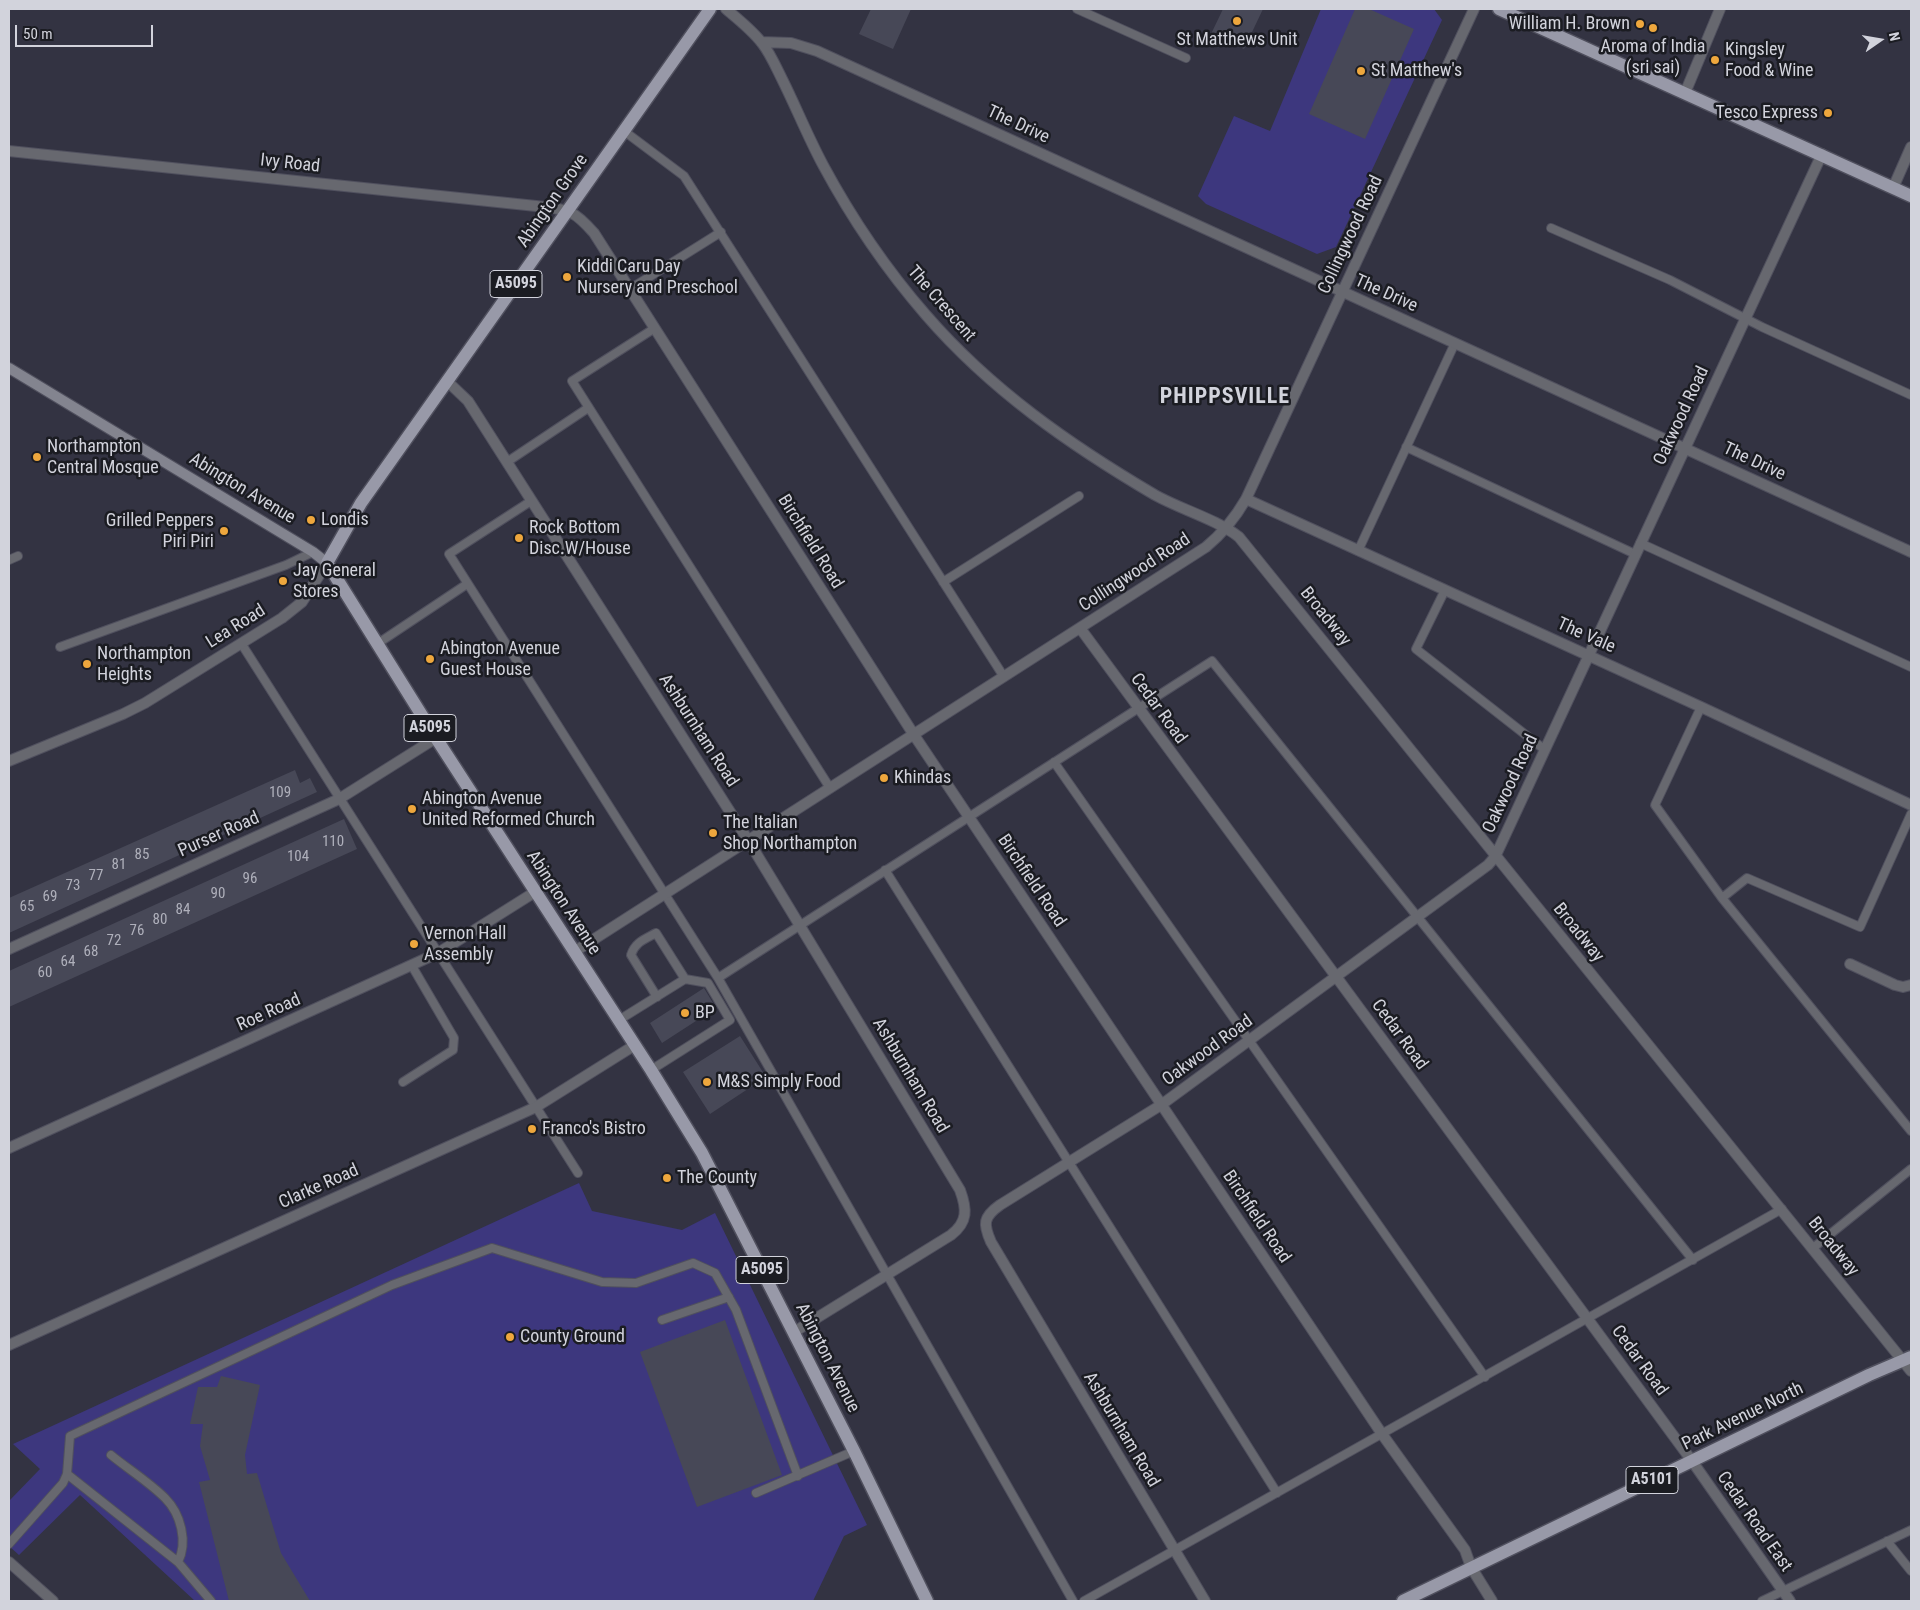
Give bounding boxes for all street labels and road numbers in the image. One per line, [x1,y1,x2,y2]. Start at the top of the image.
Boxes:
street label: The Drive [983,101,1053,149]
street label: Ivy Road [259,150,321,178]
street label: Abington Grove [513,150,593,252]
street label: Collingwood Road [1314,172,1388,298]
street label: The Crescent [902,262,980,346]
road number: A5095 [490,270,542,298]
street label: The Drive [1351,271,1421,317]
street label: Oakwood Road [1650,363,1714,469]
street label: The Drive [1719,438,1789,486]
street label: Abington Avenue [185,449,299,529]
street label: Birchfield Road [773,491,847,593]
street label: Collingwood Road [1075,529,1195,617]
street label: Broadway [1295,583,1355,651]
street label: Lea Road [202,600,270,654]
street label: The Vale [1554,614,1618,658]
street label: Cedar Road [1125,670,1191,748]
street label: Ashburnham Road [653,671,743,791]
road number: A5095 [404,714,456,741]
street label: Oakwood Road [1479,731,1543,837]
street label: Purser Road [175,808,263,862]
street label: Birchfield Road [992,831,1070,931]
street label: Abington Avenue [521,847,605,959]
street label: Broadway [1548,899,1608,967]
street label: Roe Road [234,989,304,1037]
street label: Cedar Road [1366,996,1432,1074]
street label: Oakwood Road [1159,1011,1257,1091]
street label: Ashburnham Road [867,1015,953,1137]
street label: Clarke Road [276,1160,362,1214]
street label: Birchfield Road [1217,1167,1295,1267]
street label: Broadway [1803,1213,1863,1281]
road number: A5095 [736,1256,788,1284]
street label: Abington Avenue [790,1300,864,1416]
street label: Cedar Road [1606,1322,1672,1400]
street label: Ashburnham Road [1078,1369,1164,1491]
street label: Park Avenue North [1679,1378,1807,1456]
road number: A5101 [1626,1466,1678,1494]
street label: Cedar Road East [1712,1468,1796,1576]

